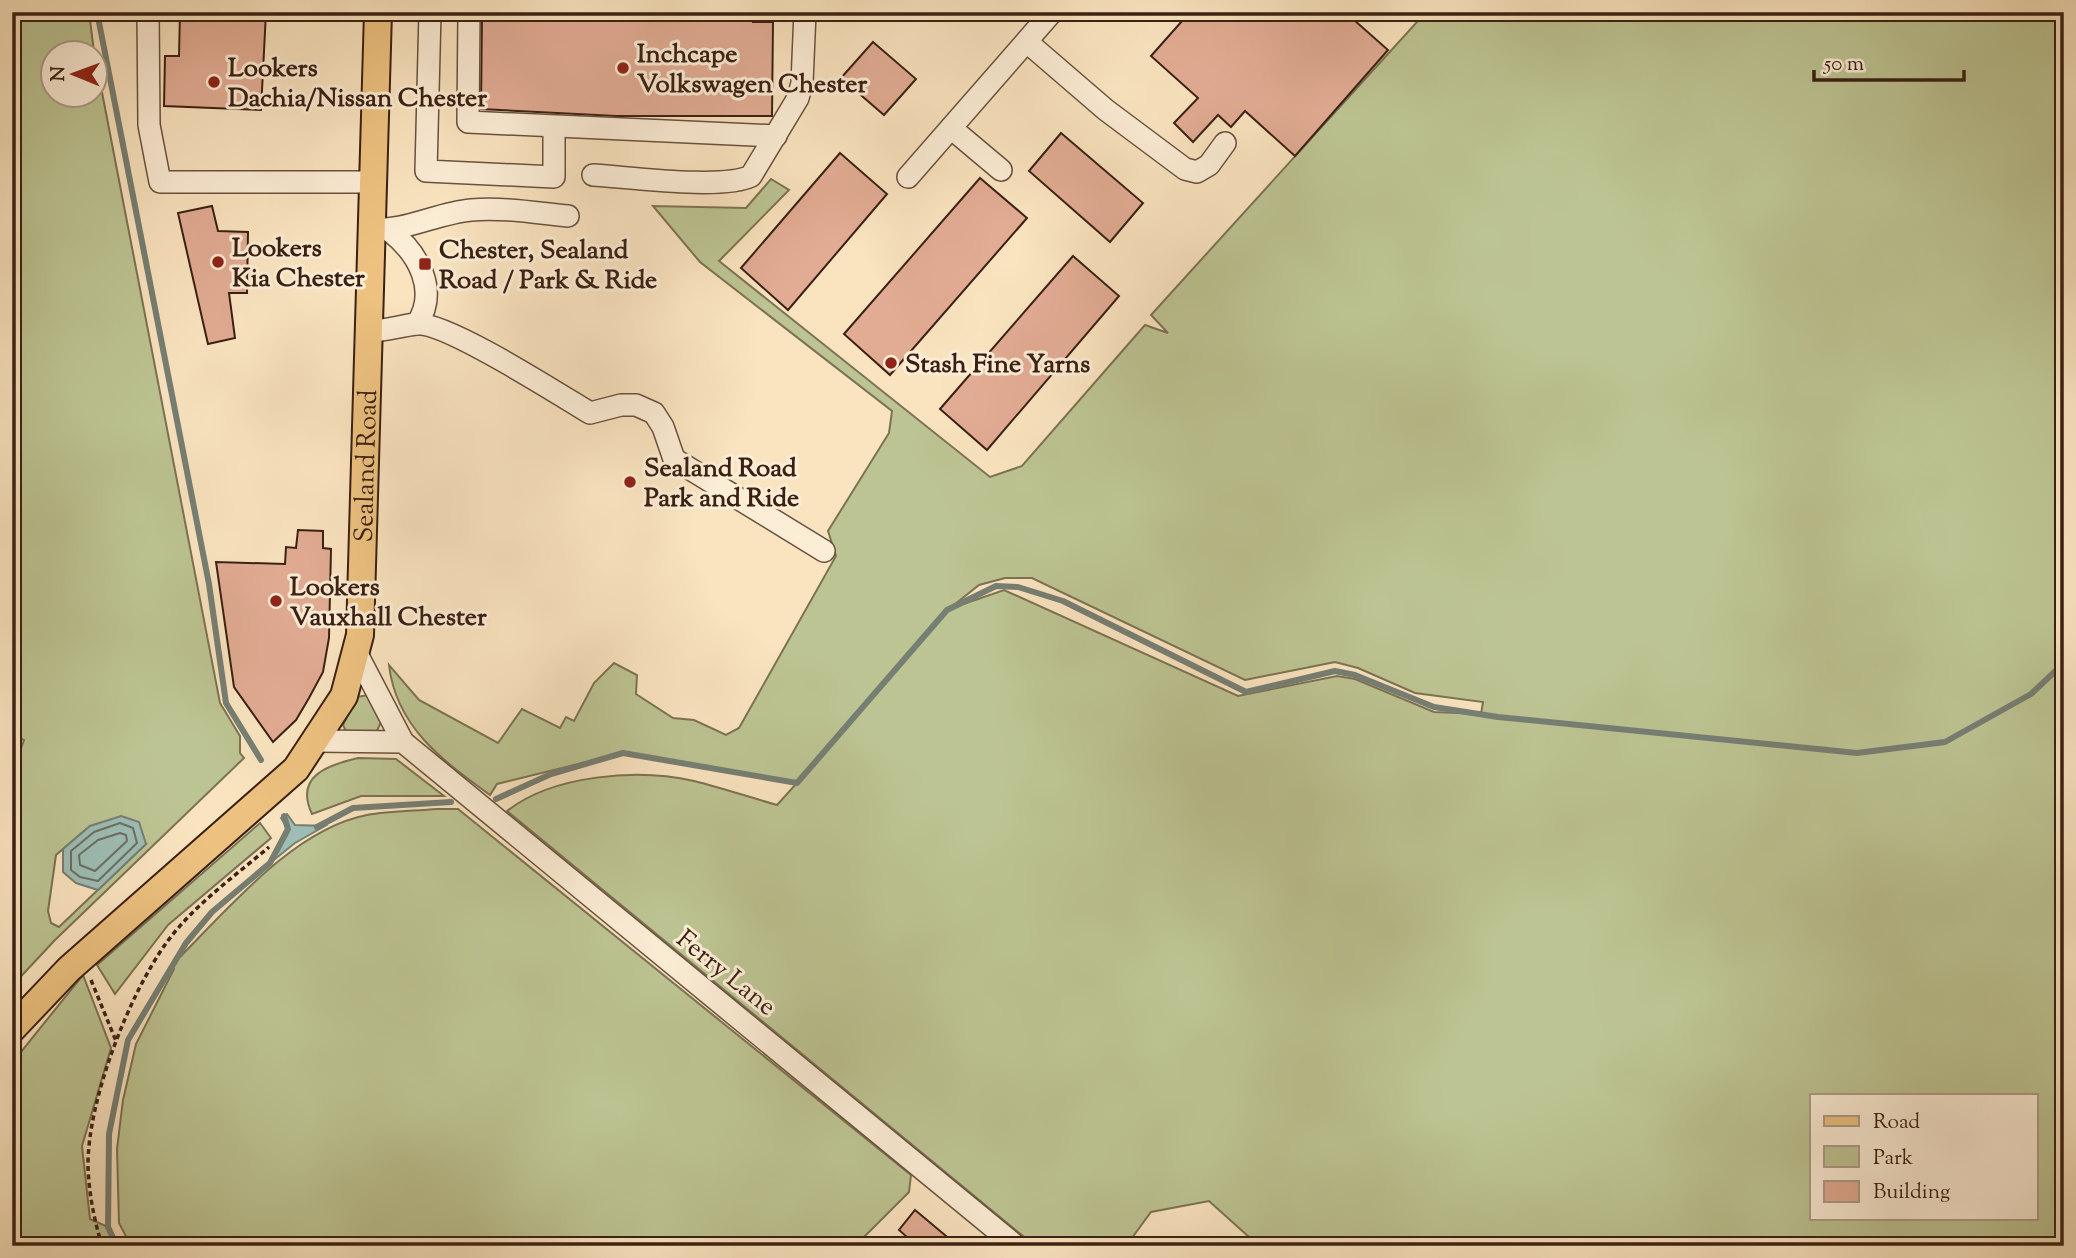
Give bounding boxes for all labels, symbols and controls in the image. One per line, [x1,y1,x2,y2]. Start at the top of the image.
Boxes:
place label: Inchcape Volkswagen Chester [637,37,867,104]
north arrow [38,38,108,108]
scale bar [1814,38,1964,82]
text: 50 m [1823,50,1864,80]
place label: Lookers Dachia/Nissan Chester [228,51,487,118]
marker: Inchcape Volkswagen Chester [615,60,631,76]
text: N [46,66,73,82]
marker: Lookers Dachia/Nissan Chester [206,74,222,90]
place label: Lookers Kia Chester [232,231,365,298]
place label: Chester, Sealand Road / Park & Ride [439,233,657,300]
marker: Lookers Kia Chester [210,254,226,270]
marker: Chester, Sealand Road / Park & Ride [417,256,433,272]
place label: Stash Fine Yarns [905,347,1090,384]
marker: Stash Fine Yarns [883,355,899,371]
street label: Sealand Road [347,389,388,543]
place label: Sealand Road Park and Ride [644,451,799,518]
marker: Sealand Road Park and Ride [622,474,638,490]
place label: Lookers Vauxhall Chester [290,570,487,637]
marker: Lookers Vauxhall Chester [268,593,284,609]
street label: Ferry Lane [668,922,783,1026]
legend [1810,1094,2038,1220]
text: Road [1873,1108,1920,1138]
text: Park [1873,1144,1914,1174]
text: Building [1873,1178,1950,1208]

